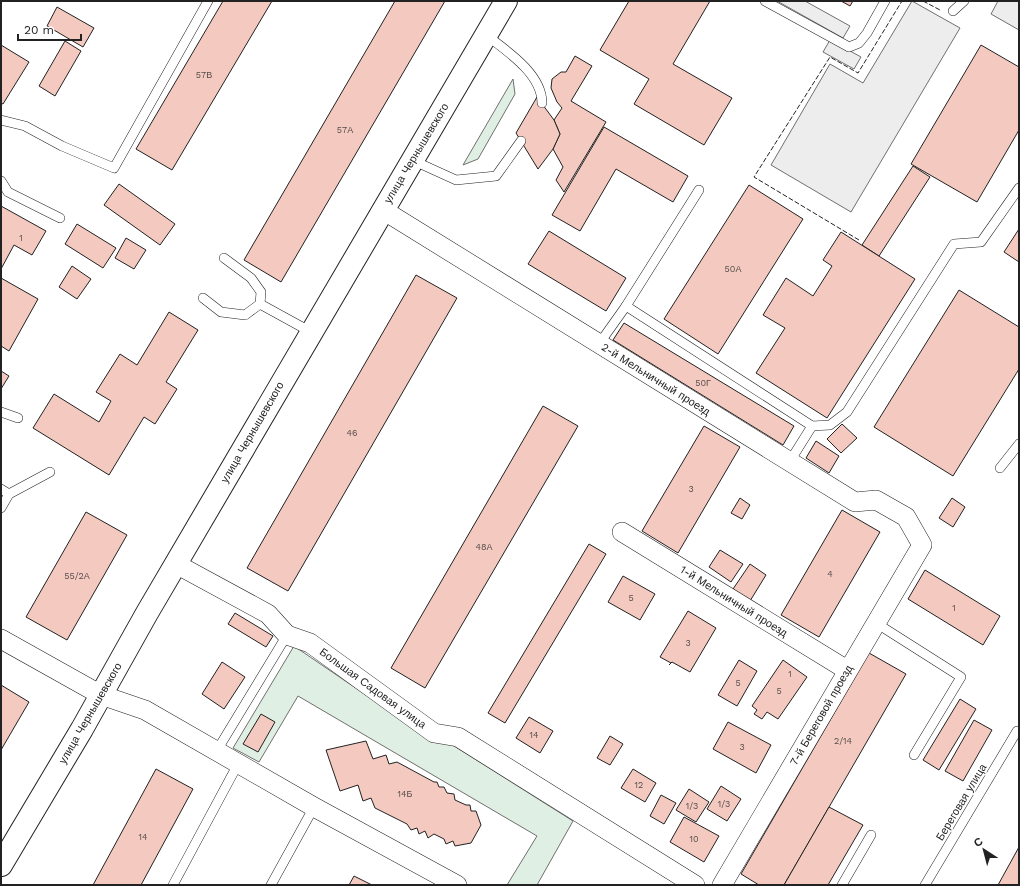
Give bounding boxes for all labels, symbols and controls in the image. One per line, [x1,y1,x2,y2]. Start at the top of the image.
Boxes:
scale bar [18,16,81,42]
text: 20 m [24,23,54,37]
house number: 57В [196,70,212,80]
street label: улица Чернышевского [381,101,452,206]
house number: 57А [337,125,353,135]
house number: 1 [19,233,23,243]
house number: 50А [725,264,741,274]
street label: 2-й Мельничный проезд [599,341,713,419]
house number: 50Г [695,378,711,388]
street label: улица Чернышевского [218,379,287,485]
house number: 46 [347,428,357,438]
house number: 3 [688,484,694,494]
house number: 48А [475,542,493,552]
street label: 1-й Мельничный проезд [678,563,790,640]
house number: 4 [827,569,833,579]
house number: 55/2А [64,571,90,581]
house number: 5 [628,593,634,603]
house number: 1 [952,603,956,613]
house number: 3 [685,638,691,648]
street label: Большая Садовая улица [317,645,429,732]
street label: улица Чернышевского [56,660,125,766]
street label: 7-й Береговой проезд [787,662,856,768]
house number: 1 [788,669,792,679]
house number: 5 [735,678,741,688]
house number: 5 [776,686,782,696]
house number: 14 [529,730,539,740]
house number: 2/14 [834,736,853,746]
house number: 3 [739,742,745,752]
street label: Береговая улица [933,761,990,843]
house number: 12 [635,780,643,790]
house number: 14Б [398,789,413,799]
house number: 1/3 [718,799,730,809]
house number: 1/3 [686,801,698,811]
north arrow [964,830,1004,870]
house number: 14 [138,832,148,842]
house number: 10 [689,834,699,844]
text: С [971,835,985,850]

